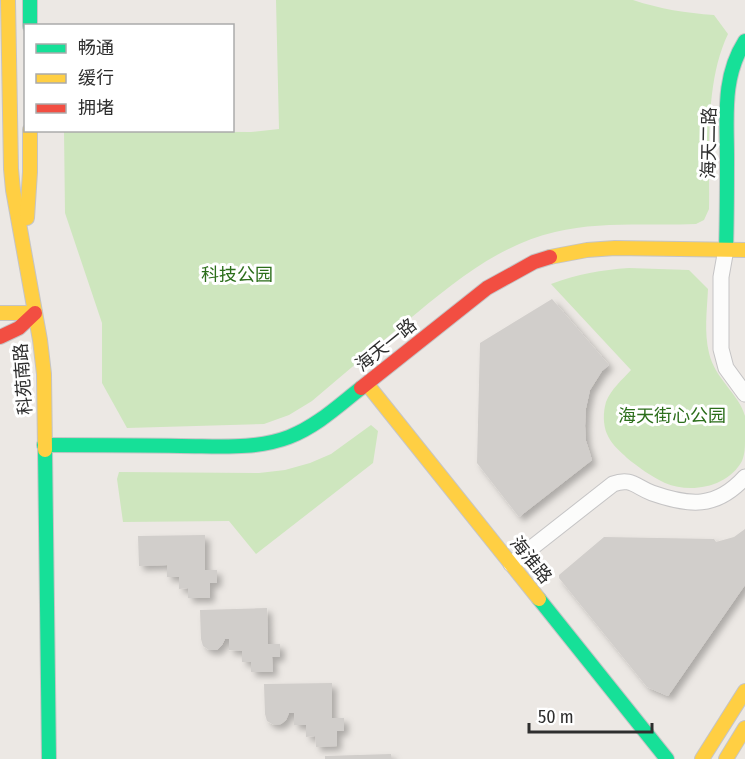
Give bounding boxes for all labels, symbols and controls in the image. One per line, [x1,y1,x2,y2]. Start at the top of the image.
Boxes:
legend [24,24,234,132]
text: 畅通 [78,37,114,59]
text: 缓行 [78,67,114,89]
text: 拥堵 [78,97,114,119]
street label: 海天二路 [697,107,721,179]
park label: 科技公园 [201,264,273,286]
street label: 海天一路 [351,314,421,376]
street label: 科苑南路 [10,342,36,416]
park label: 海天街心公园 [618,405,726,427]
street label: 海淮路 [505,532,557,588]
scale bar [529,696,652,734]
text: 50 m [538,706,574,728]

